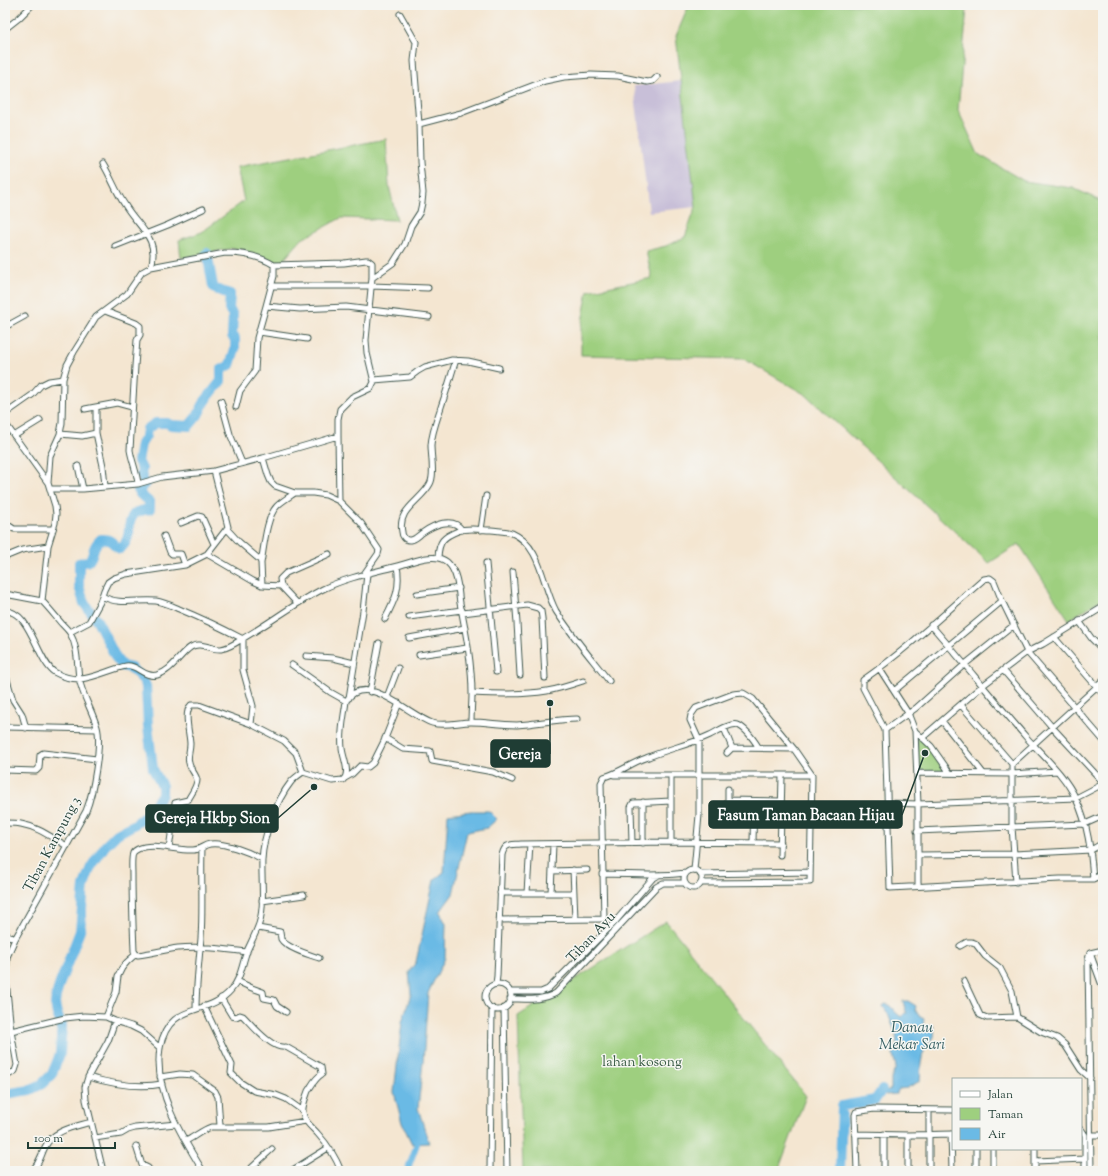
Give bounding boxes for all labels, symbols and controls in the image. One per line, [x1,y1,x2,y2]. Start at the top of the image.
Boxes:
callout: Gereja [491,740,550,767]
text: Gereja [499,745,542,766]
street label: Tiban Kampung 3 [19,793,87,896]
callout: Fasum Taman Bacaan Hijau [709,801,902,828]
callout: Gereja Hkbp Sion [146,805,278,832]
text: Fasum Taman Bacaan Hijau [717,806,895,827]
text: Gereja Hkbp Sion [154,809,270,830]
street label: Tiban Ayu [563,908,621,968]
water label: Danau Mekar Sari [879,1018,945,1056]
park label: lahan kosong [602,1053,682,1073]
legend [952,1078,1082,1150]
text: Jalan [987,1086,1013,1104]
text: Taman [988,1106,1023,1124]
scale bar [28,1124,115,1150]
text: Air [988,1126,1006,1144]
text: 100 m [34,1130,63,1148]

